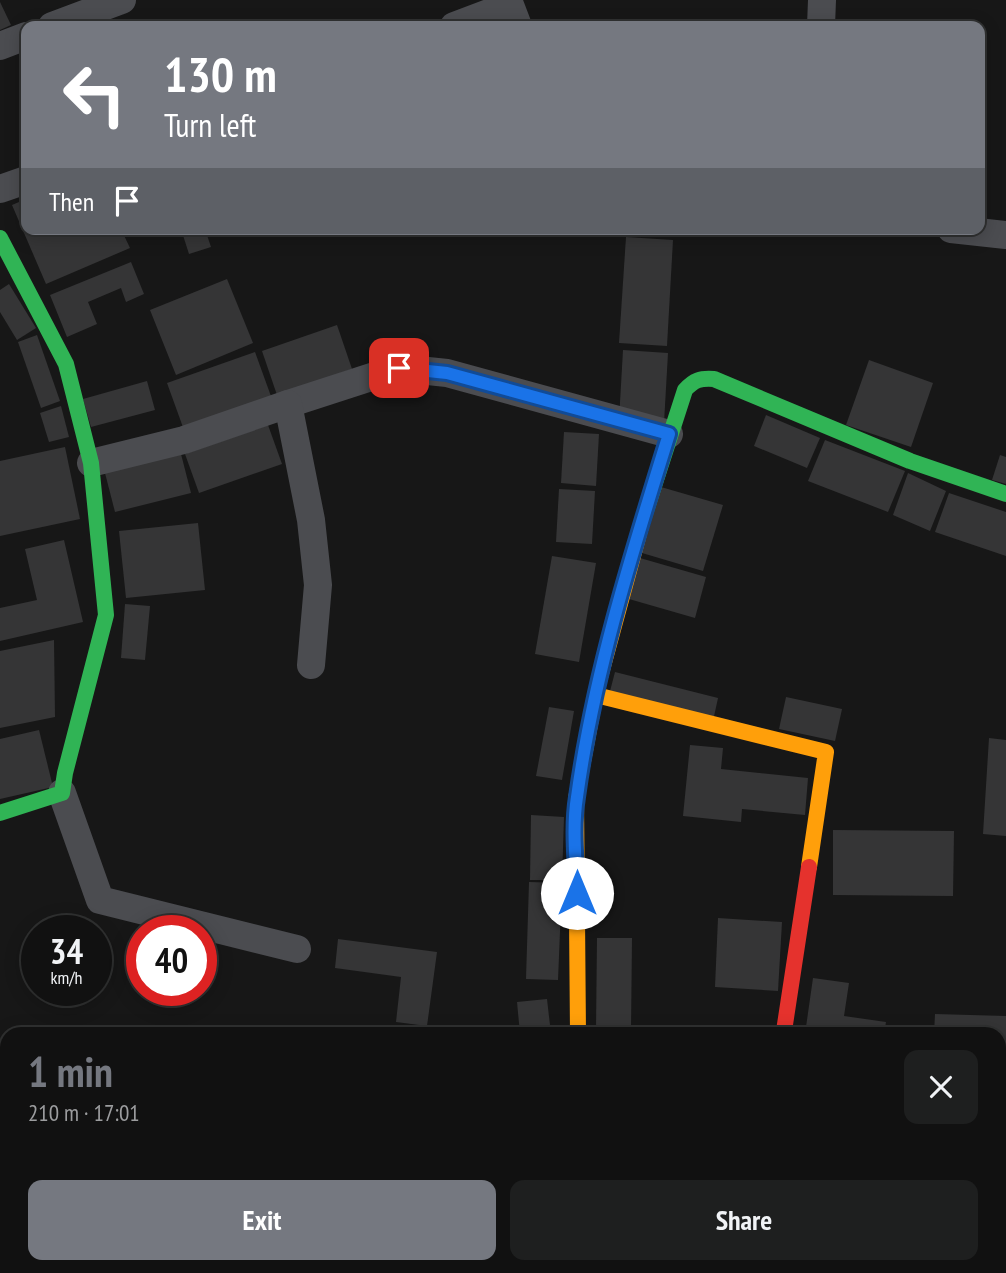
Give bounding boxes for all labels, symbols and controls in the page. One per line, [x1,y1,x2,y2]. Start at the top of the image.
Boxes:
text: 130 m [164,42,277,106]
icon: left [49,49,140,140]
text: Turn left [164,104,256,146]
icon: arrive [108,182,146,220]
text: Then [49,185,94,218]
pin [369,338,429,398]
icon: arrive [380,349,418,387]
position arrow [540,856,614,930]
speed limit sign: 40 [126,915,217,1006]
text: 34 [50,928,83,974]
text: km/h [51,966,82,989]
text: 1 min [28,1044,113,1099]
button: close [904,1050,978,1124]
text: 210 m · 17:01 [28,1098,140,1127]
button: Exit [28,1180,496,1260]
button: Share [510,1180,978,1260]

